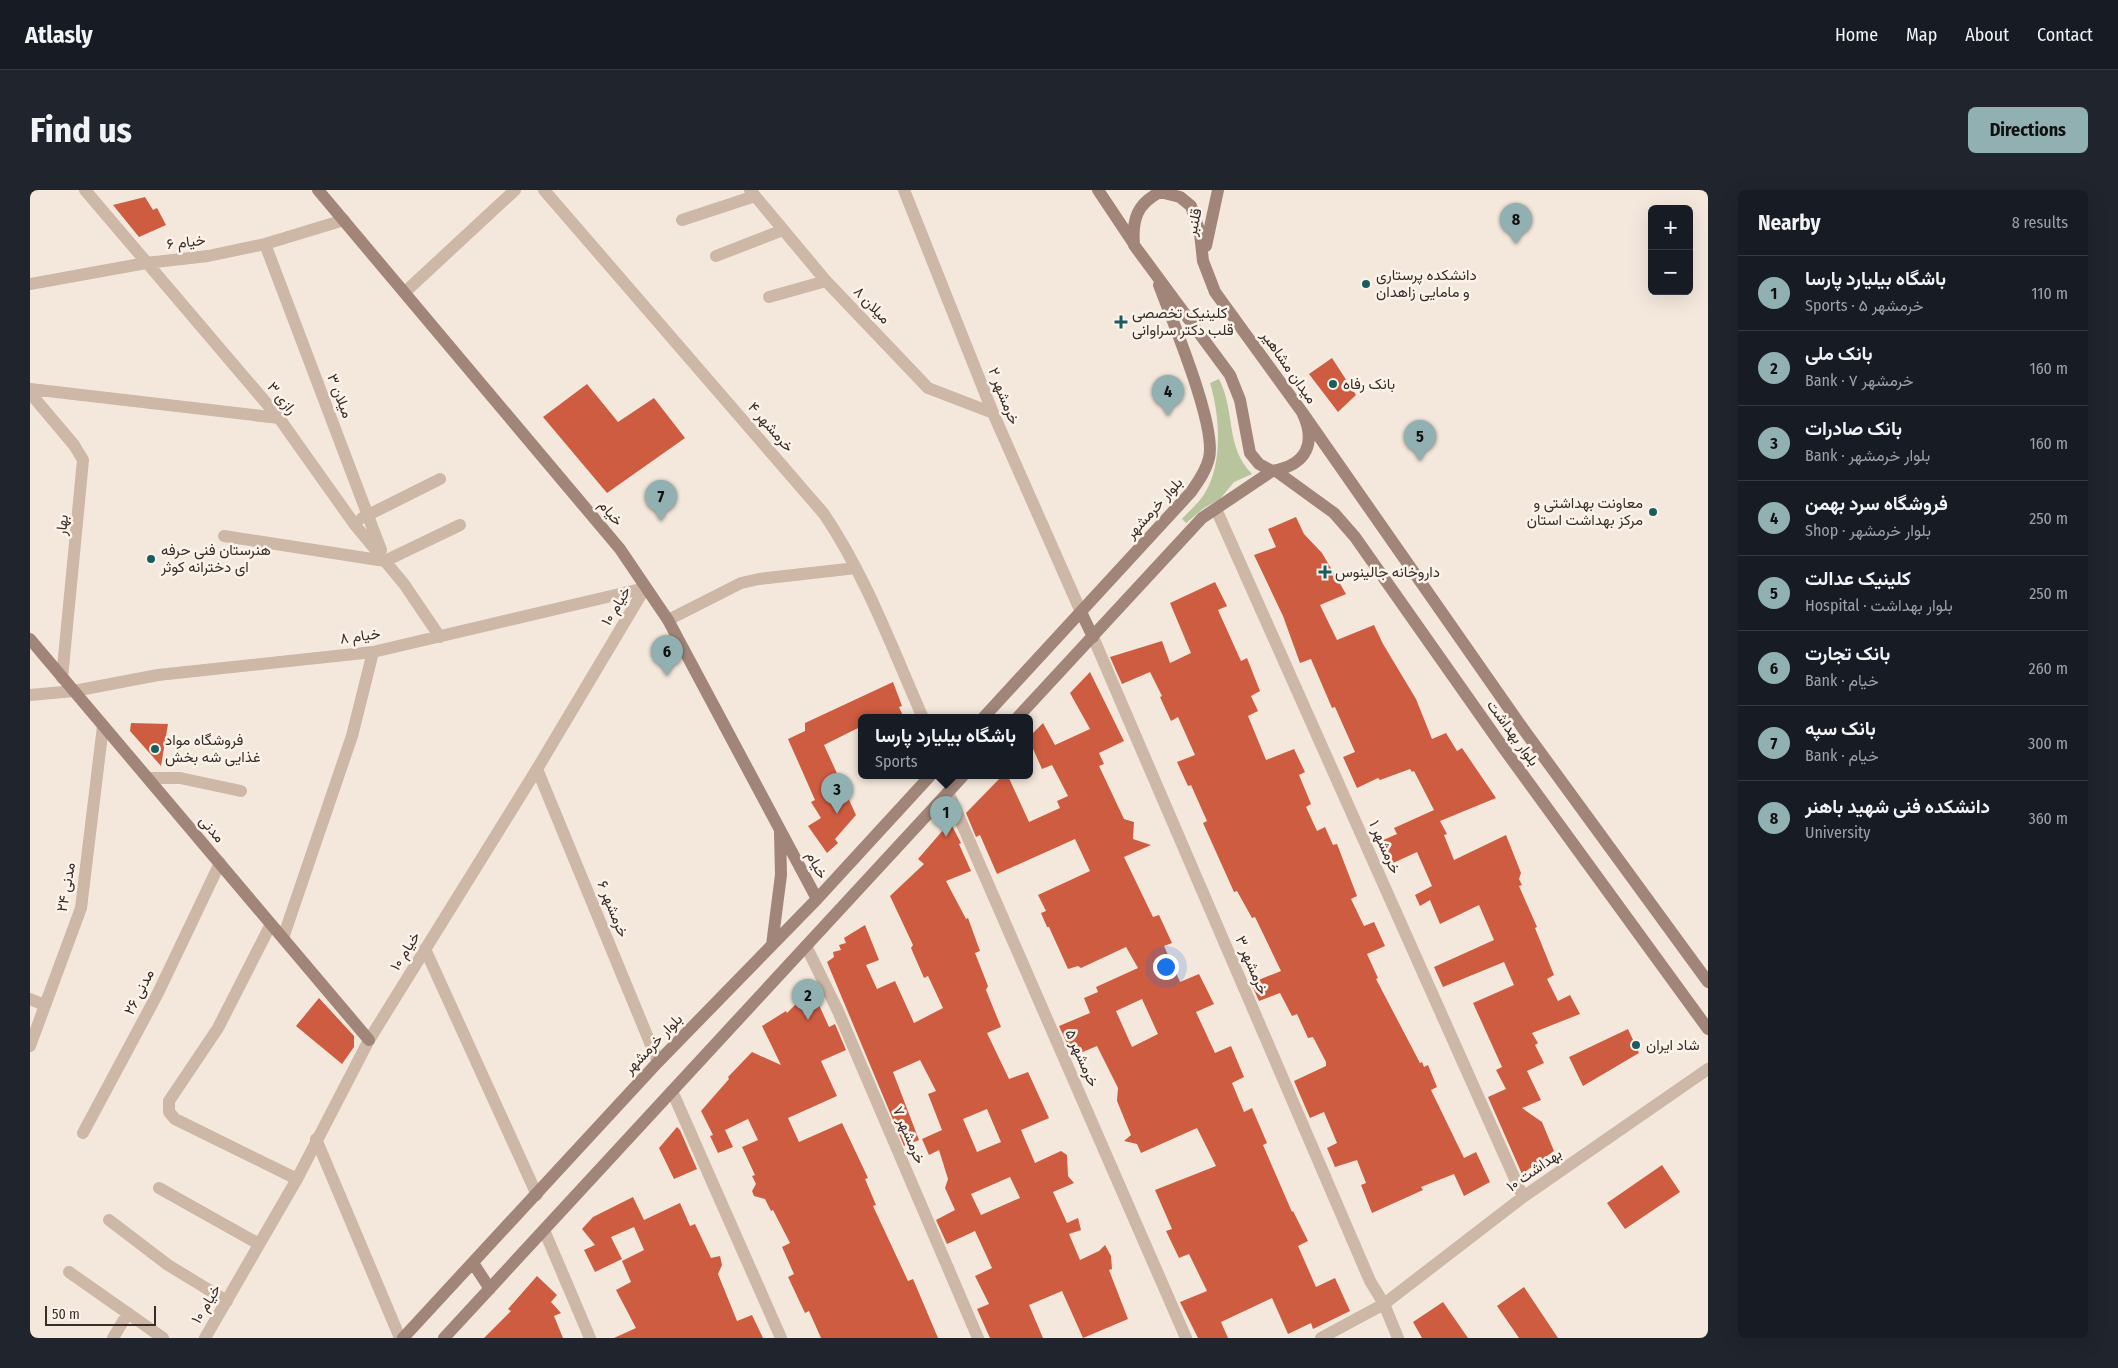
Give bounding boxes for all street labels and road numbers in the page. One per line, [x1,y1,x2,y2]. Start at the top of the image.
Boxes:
street label: قلنبر [1182,206,1206,238]
street label: خیام ۶ [165,231,207,254]
street label: میلان ۸ [850,283,894,327]
street label: میدان مشاهیر [1257,326,1321,407]
street label: خرمشهر ۲ [984,365,1024,427]
street label: میلان ۳ [323,371,357,421]
street label: رازی ۳ [263,378,301,419]
street label: خرمشهر ۴ [744,398,798,456]
street label: بلوار خرمشهر [1121,474,1186,543]
street label: خیام [594,496,627,530]
street label: بهار [52,514,72,537]
street label: خیام ۱۰ [597,583,636,629]
street label: خیام ۸ [339,624,382,649]
street label: بلوار بهداشت [1483,697,1543,769]
street label: مدنی [195,812,229,847]
street label: خرمشهر ۱ [1365,818,1405,876]
street label: خیام [802,848,832,882]
street label: مدنی ۲۴ [53,861,80,913]
street label: خرمشهر ۶ [594,878,632,940]
street label: خیام ۱۰ [386,928,425,974]
street label: خرمشهر ۳ [1232,933,1272,997]
street label: مدنی ۲۶ [120,966,159,1018]
street label: بلوار خرمشهر [619,1010,686,1079]
street label: خرمشهر ۵ [1061,1026,1103,1090]
street label: خرمشهر ۷ [889,1103,929,1167]
street label: بهداشت ۱۰ [1503,1144,1565,1196]
street label: خیام ۱۰ [187,1281,226,1327]

